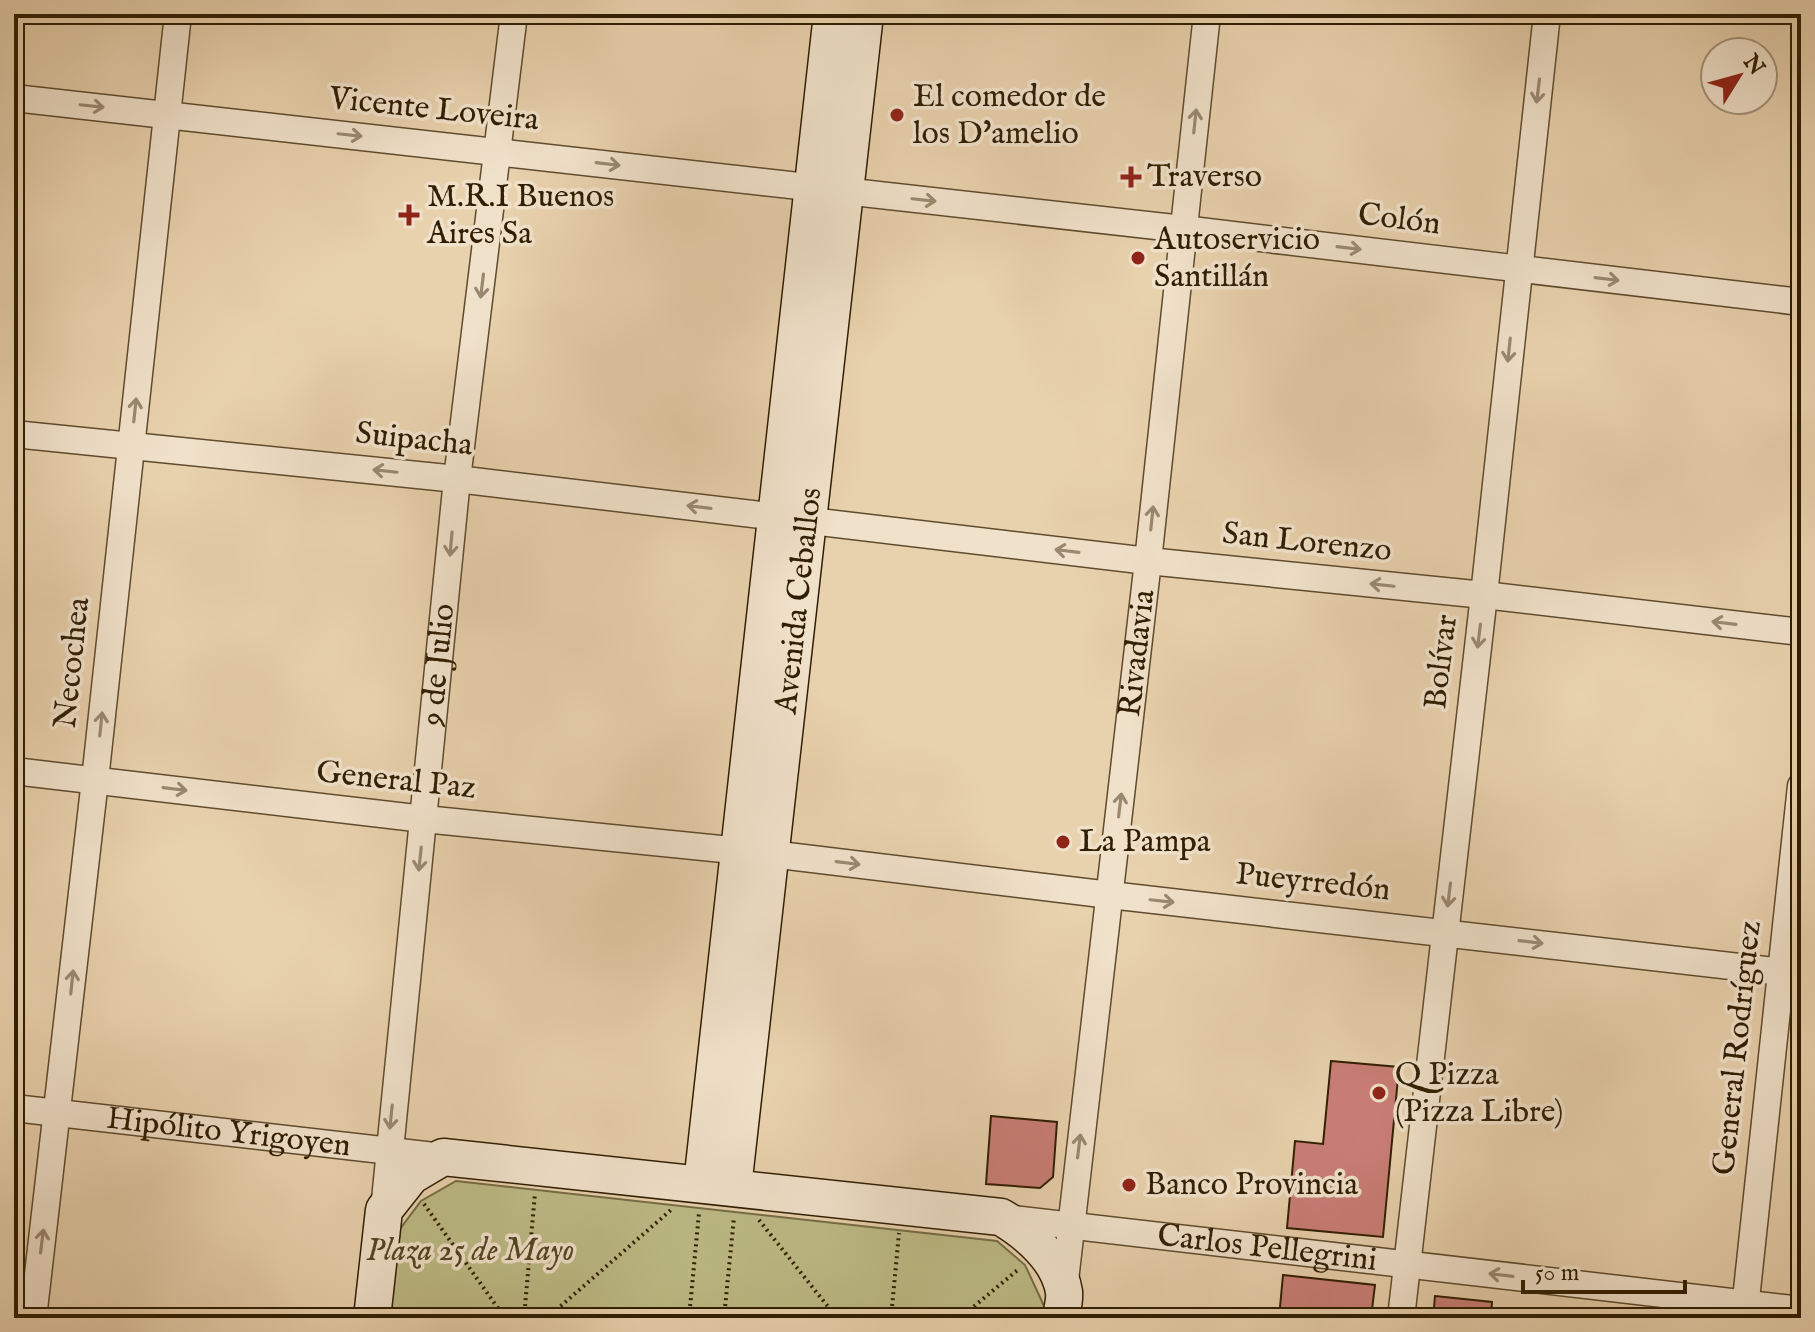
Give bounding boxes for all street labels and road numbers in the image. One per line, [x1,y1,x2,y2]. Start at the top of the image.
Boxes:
street label: Vicente Loveira [326,79,541,141]
street label: Colón [1355,195,1443,245]
street label: Suipacha [354,413,475,467]
street label: Avenida Ceballos [766,485,832,717]
street label: San Lorenzo [1220,514,1394,572]
street label: Rivadavia [1110,587,1165,719]
street label: Necochea [46,595,100,731]
street label: 9 de Julio [412,602,465,729]
street label: Bolívar [1416,612,1468,712]
street label: General Paz [314,752,478,810]
street label: Pueyrredón [1234,855,1392,911]
street label: General Rodríguez [1704,919,1772,1177]
street label: Hipólito Yrigoyen [104,1098,353,1167]
street label: Carlos Pellegrini [1155,1215,1379,1281]

